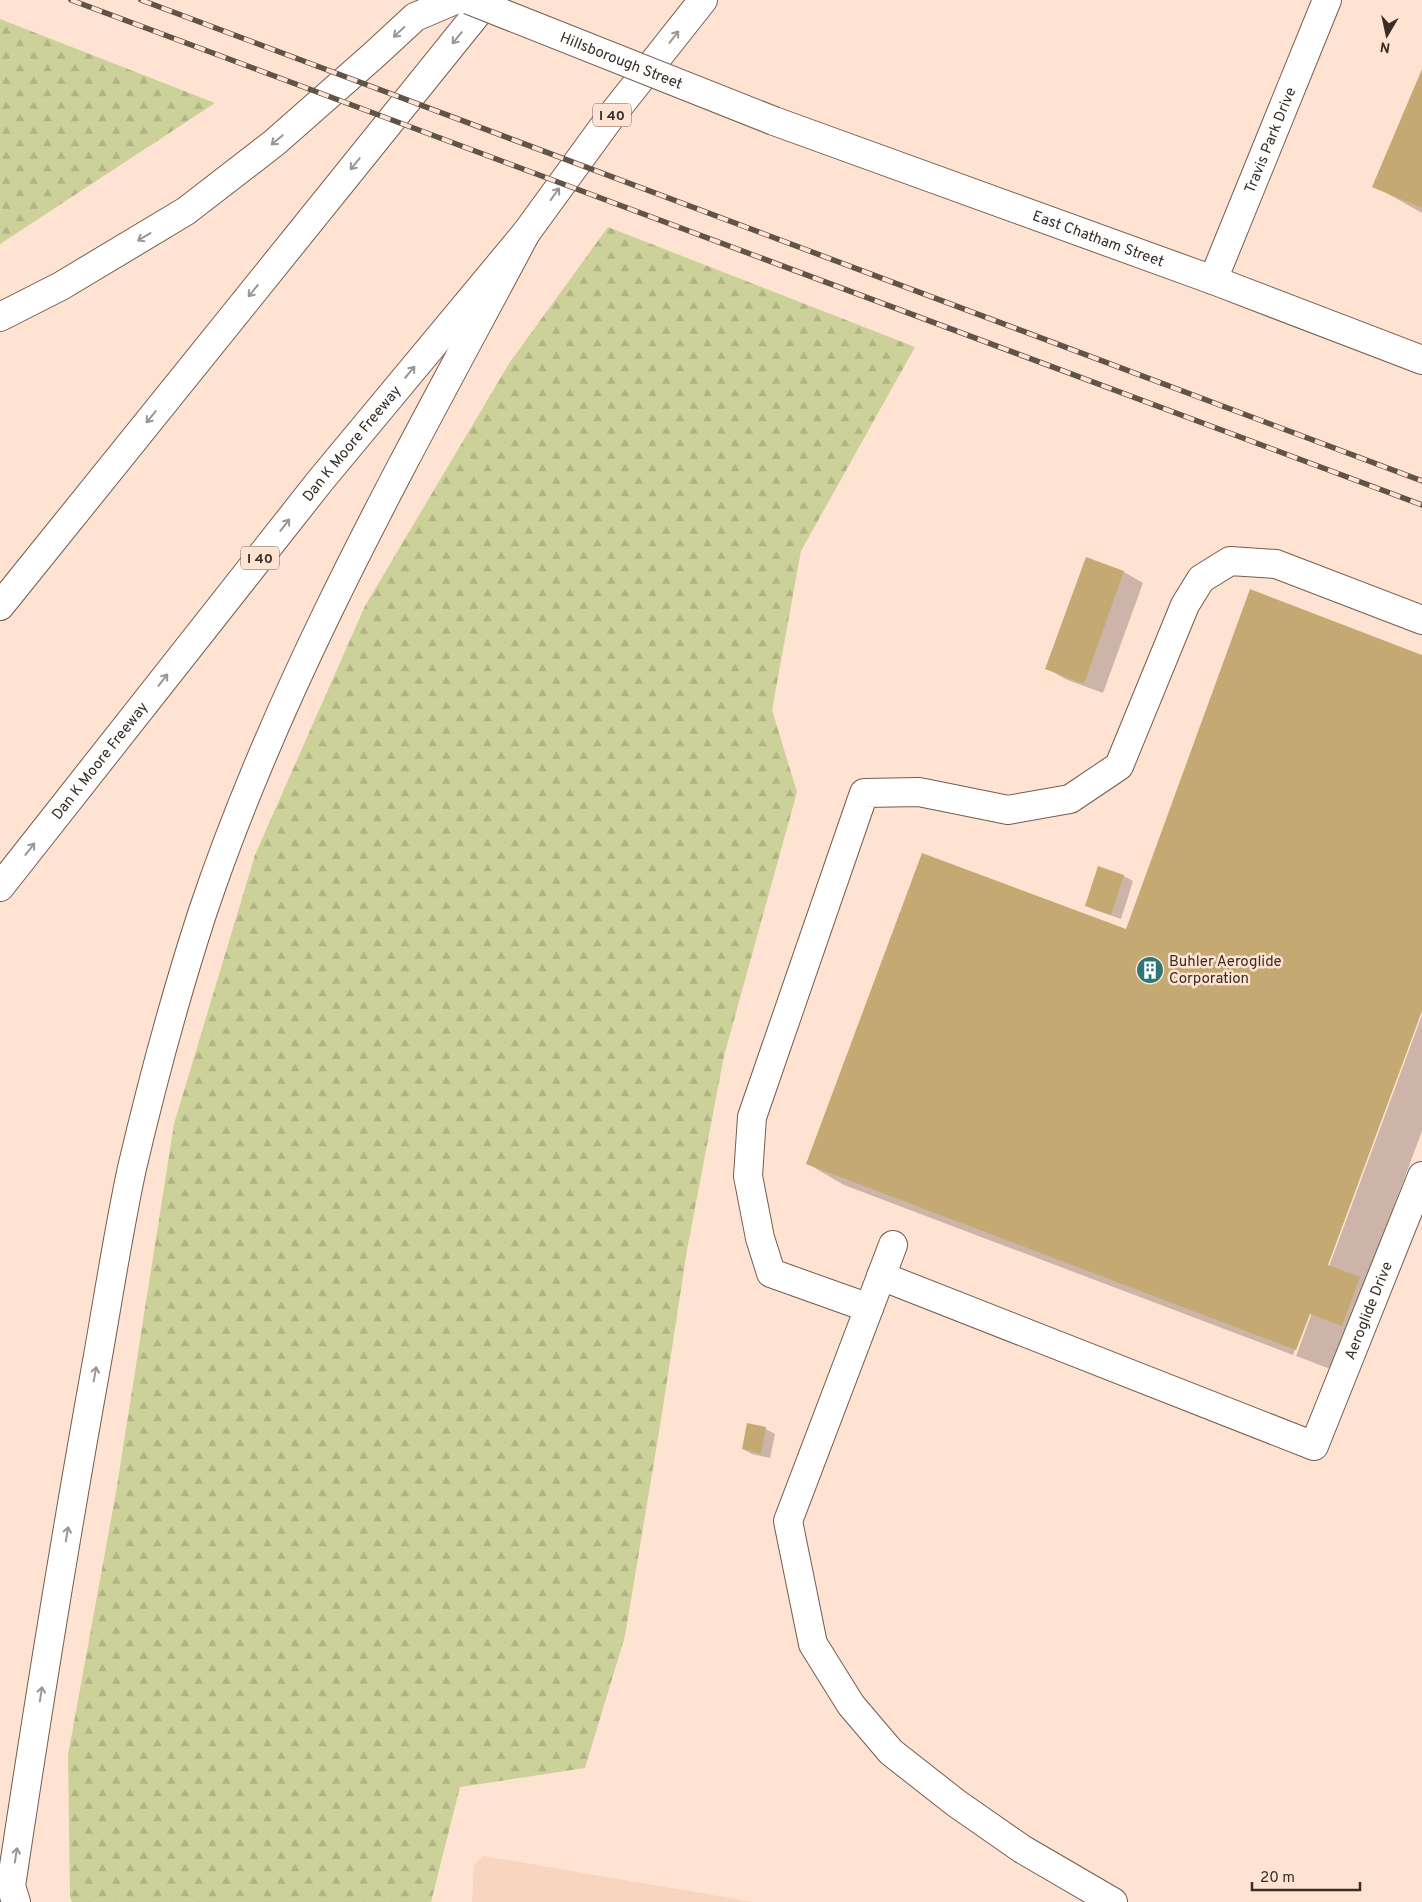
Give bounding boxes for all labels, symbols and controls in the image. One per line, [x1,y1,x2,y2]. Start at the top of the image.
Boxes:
north arrow [1362,10,1412,60]
one-way arrow [392,26,405,38]
street label: Hillsborough Street [557,29,685,95]
one-way arrow [452,31,463,44]
one-way arrow [669,31,680,44]
text: N [1379,37,1392,56]
street label: Travis Park Drive [1241,85,1301,197]
road number: I 40 [593,104,631,126]
one-way arrow [270,134,283,145]
one-way arrow [349,157,360,170]
one-way arrow [550,187,560,201]
street label: East Chatham Street [1030,207,1166,272]
one-way arrow [138,232,152,242]
one-way arrow [247,284,258,297]
one-way arrow [405,366,416,379]
street label: Dan K Moore Freeway [299,382,406,506]
one-way arrow [145,410,156,423]
one-way arrow [280,519,291,532]
road number: I 40 [241,546,279,570]
one-way arrow [158,674,169,687]
street label: Dan K Moore Freeway [48,699,153,824]
one-way arrow [25,843,36,856]
place label: Buhler Aeroglide Corporation [1169,953,1282,989]
building icon: Buhler Aeroglide Corporation [1135,955,1165,985]
street label: Aeroglide Drive [1341,1259,1398,1363]
one-way arrow [91,1366,100,1382]
one-way arrow [62,1526,72,1542]
one-way arrow [36,1686,46,1702]
one-way arrow [11,1847,21,1863]
scale bar [1252,1860,1360,1892]
text: 20 m [1260,1869,1295,1888]

